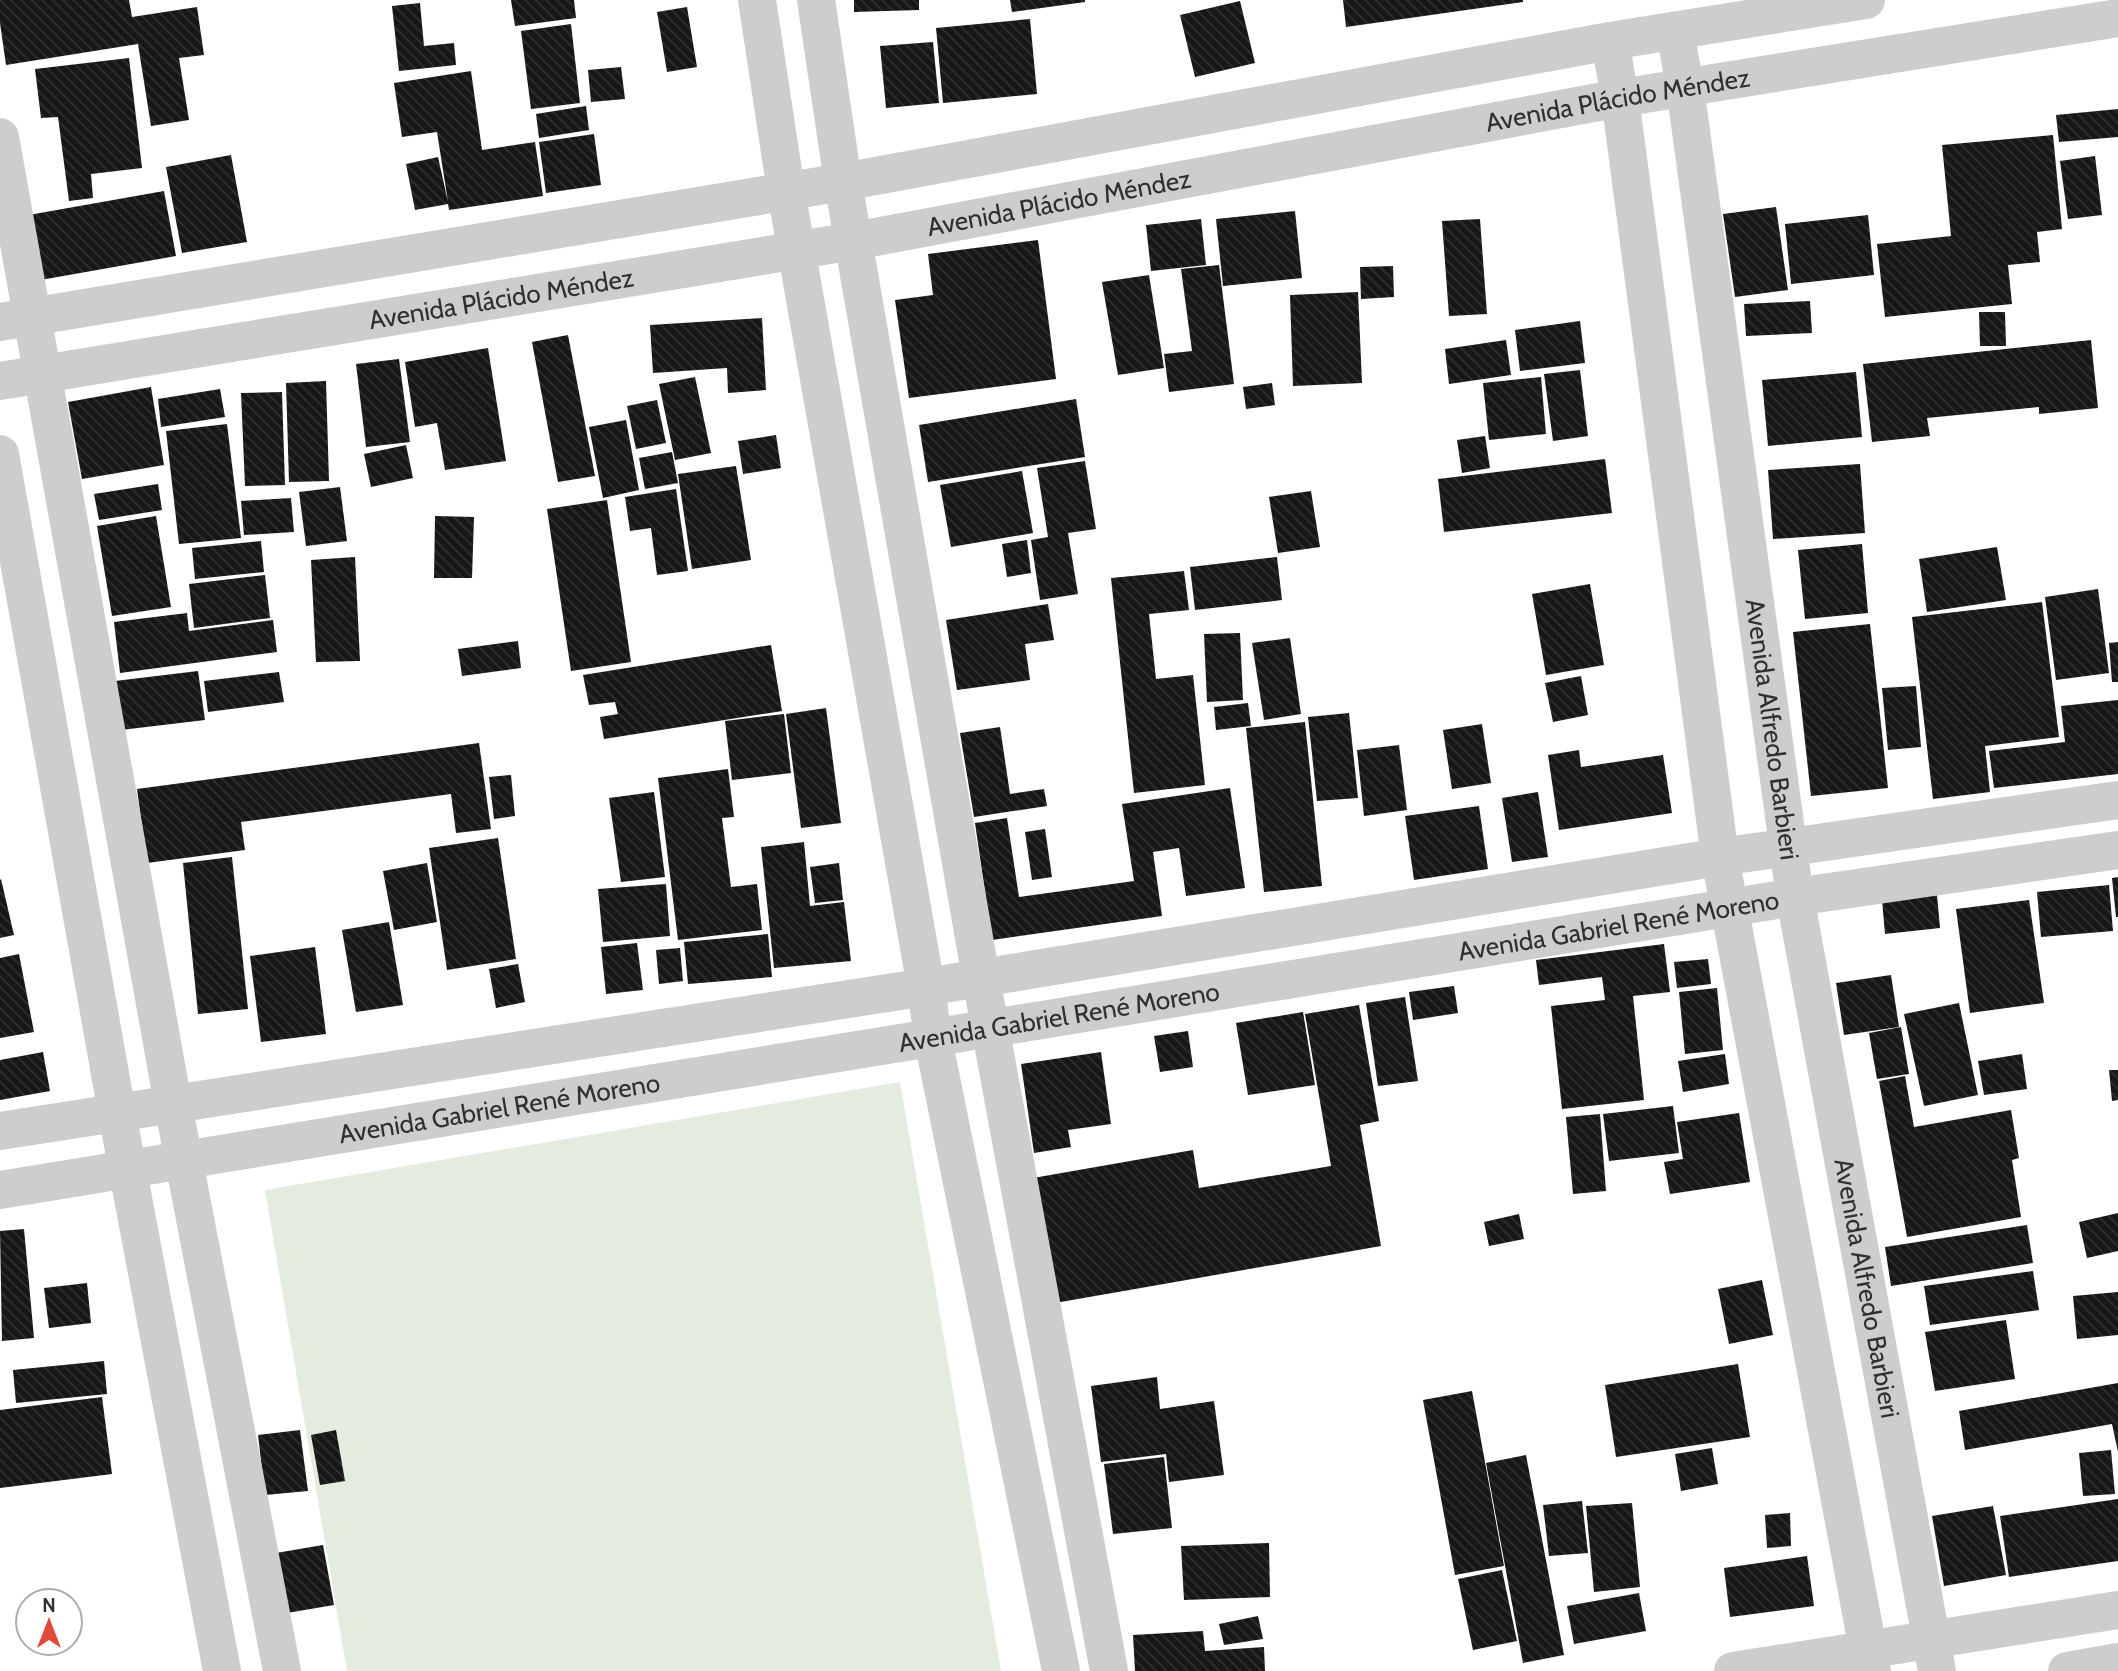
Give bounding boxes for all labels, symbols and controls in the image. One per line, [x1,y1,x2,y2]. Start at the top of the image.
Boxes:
street label: Avenida Plácido Méndez [1483,61,1752,139]
street label: Avenida Plácido Méndez [924,162,1194,243]
street label: Avenida Plácido Méndez [367,261,636,336]
street label: Avenida Alfredo Barbieri [1739,597,1806,862]
street label: Avenida Gabriel René Moreno [1456,884,1781,968]
street label: Avenida Gabriel René Moreno [896,975,1222,1059]
street label: Avenida Gabriel René Moreno [337,1067,662,1150]
street label: Avenida Alfredo Barbieri [1827,1156,1906,1421]
north arrow [14,1587,84,1657]
text: N [42,1594,56,1617]

